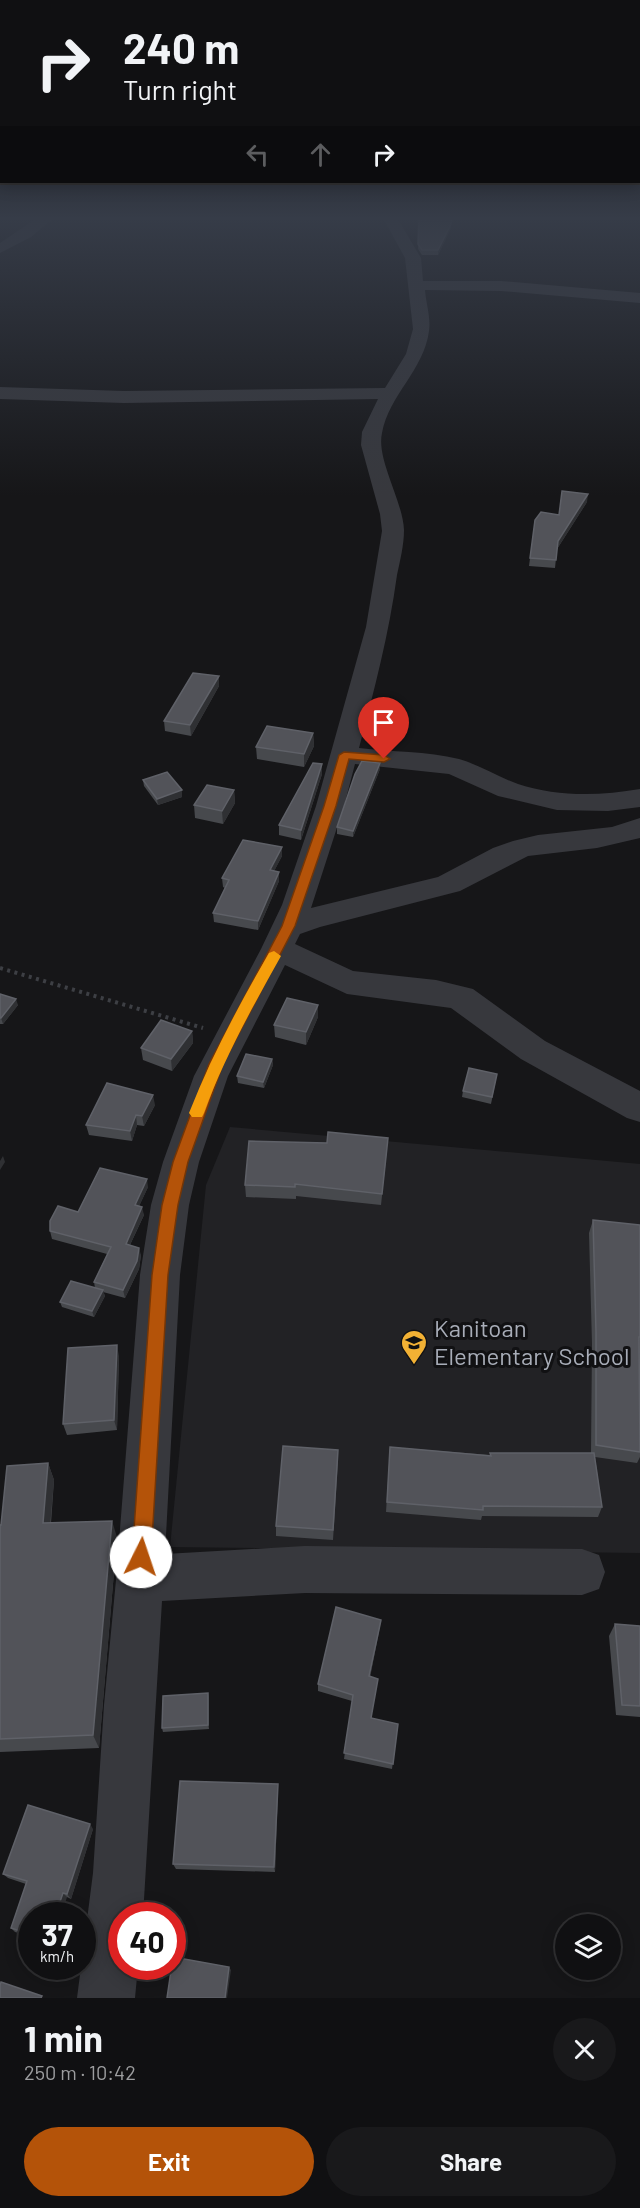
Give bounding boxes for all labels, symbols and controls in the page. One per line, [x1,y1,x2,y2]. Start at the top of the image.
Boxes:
text: 240 m [123,22,239,72]
icon: right [24,24,102,102]
text: Turn right [123,73,237,105]
icon: left [241,138,274,171]
icon: ahead [304,138,337,171]
icon: right [367,138,400,171]
pin [358,697,409,759]
icon: arrive [367,706,400,739]
place label: Kanitoan Elementary School [434,1313,629,1370]
school or university icon: Kanitoan Elementary School [399,1328,429,1366]
position arrow [109,1525,173,1589]
speed limit sign: 40 [108,1902,186,1980]
map controls [555,1914,621,1980]
button: layers [555,1914,621,1980]
text: 37 [41,1916,73,1952]
text: km/h [40,1947,74,1965]
text: 1 min [24,2016,103,2059]
button: close [553,2018,616,2081]
text: 250 m · 10:42 [24,2060,136,2084]
button: Exit [24,2127,314,2196]
button: Share [326,2127,616,2196]

